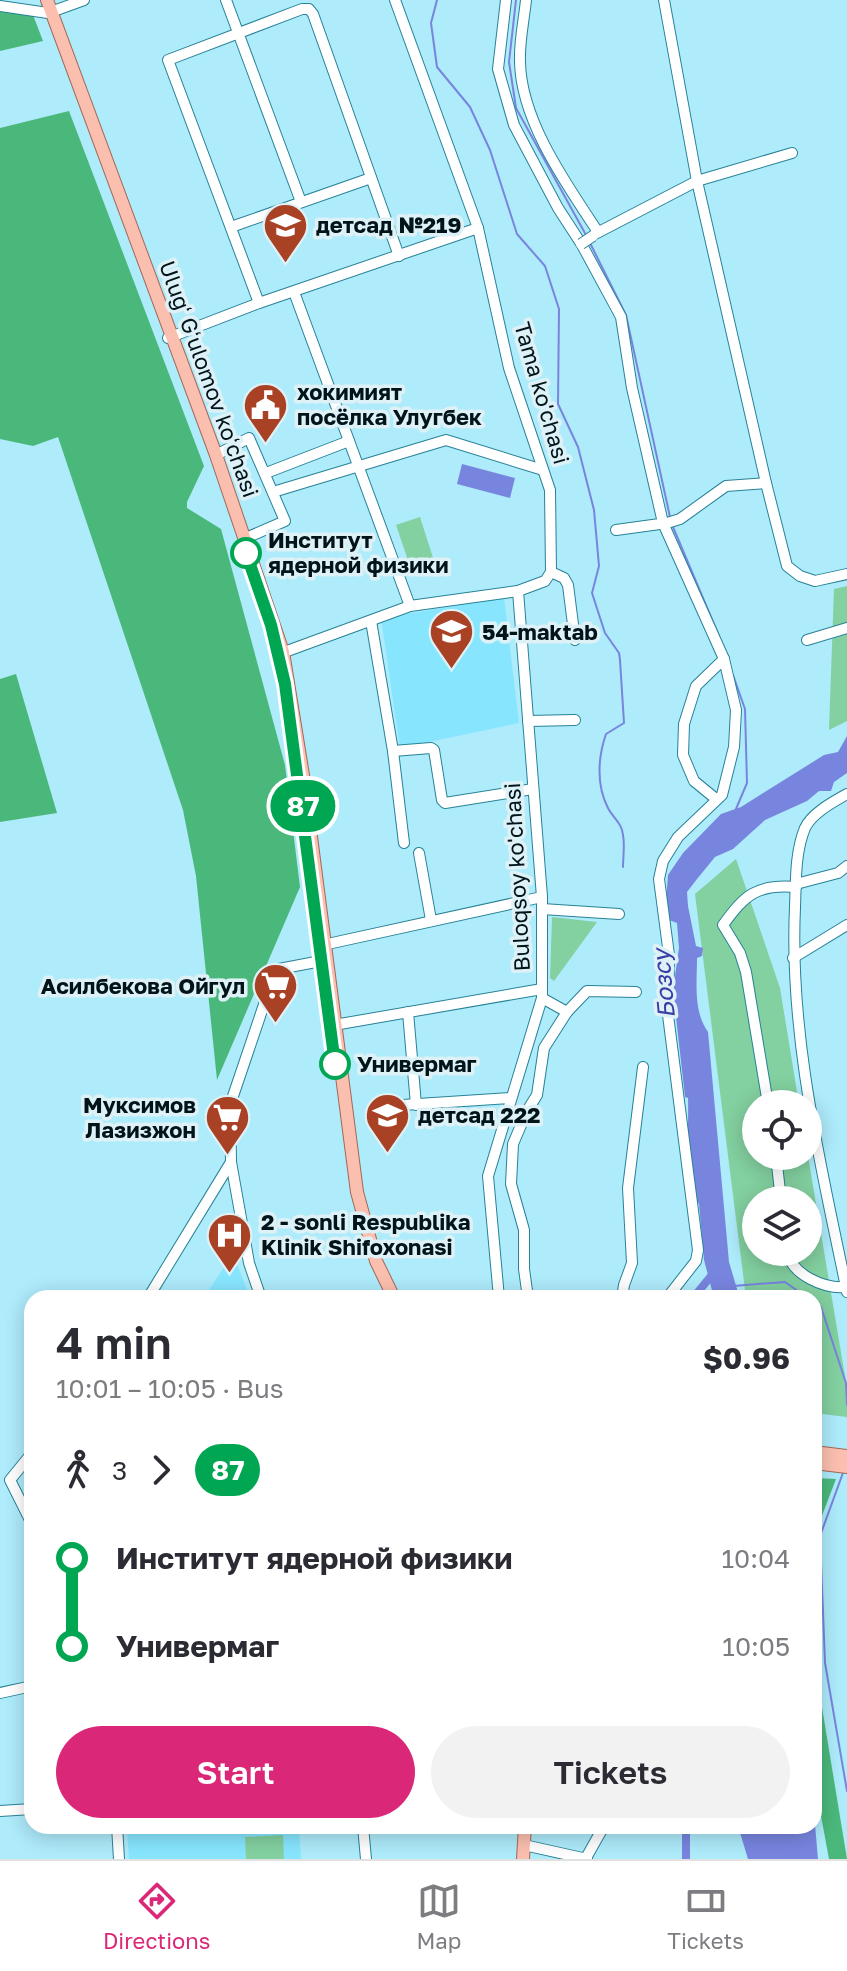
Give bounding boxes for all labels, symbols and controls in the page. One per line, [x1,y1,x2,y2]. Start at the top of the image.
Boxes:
school or university icon: детсад №219 [261,201,309,264]
place label: детсад №219 [316,211,461,238]
street label: Ulugʻ Gʻulomov koʻchasi [154,257,265,501]
street label: Tama ko'chasi [509,319,576,467]
place label: хокимият посёлка Улугбек [297,378,482,430]
public building icon: хокимият посёлка Улугбек [242,381,290,444]
place label: Институт ядерной физики [268,526,449,578]
marker: Институт ядерной физики [231,538,261,568]
school or university icon: 54-maktab [427,608,475,671]
place label: 54-maktab [482,618,598,645]
line badge: 87 [267,780,339,832]
street label: Buloqsoy ko'chasi [498,782,535,972]
text: 87 [286,789,320,822]
water label: Бозсу [645,945,681,1020]
supermarket icon: Асилбекова Ойгул [252,962,300,1025]
place label: Асилбекова Ойгул [41,972,245,999]
marker: Универмаг [320,1049,350,1079]
place label: Универмаг [357,1050,477,1077]
map controls [742,1090,822,1266]
button: locate [742,1090,822,1170]
place label: Муксимов Лазизжон [83,1091,196,1143]
school or university icon: детсад 222 [363,1091,411,1154]
supermarket icon: Муксимов Лазизжон [203,1094,251,1157]
place label: детсад 222 [418,1101,541,1128]
button: layers [742,1186,822,1266]
place label: 2 - sonli Respublika Klinik Shifoxonasi [261,1208,471,1260]
hospital icon: 2 - sonli Respublika Klinik Shifoxonasi [206,1211,254,1274]
text: 4 min [56,1316,172,1369]
text: $0.96 [703,1340,790,1376]
text: 10:01 – 10:05 · Bus [56,1373,284,1404]
icon: walk [56,1448,100,1492]
icon: forward [139,1448,183,1492]
text: 87 [211,1453,244,1486]
text: 3 [112,1455,127,1486]
text: Институт ядерной физики [116,1540,513,1576]
text: 10:04 [721,1543,790,1574]
text: Универмаг [116,1628,279,1664]
text: 10:05 [722,1631,790,1662]
button: Start [56,1726,415,1818]
button: Tickets [431,1726,790,1818]
tab: Directions [103,1879,210,1954]
tab: Map [416,1879,461,1954]
tab: Tickets [667,1879,744,1954]

